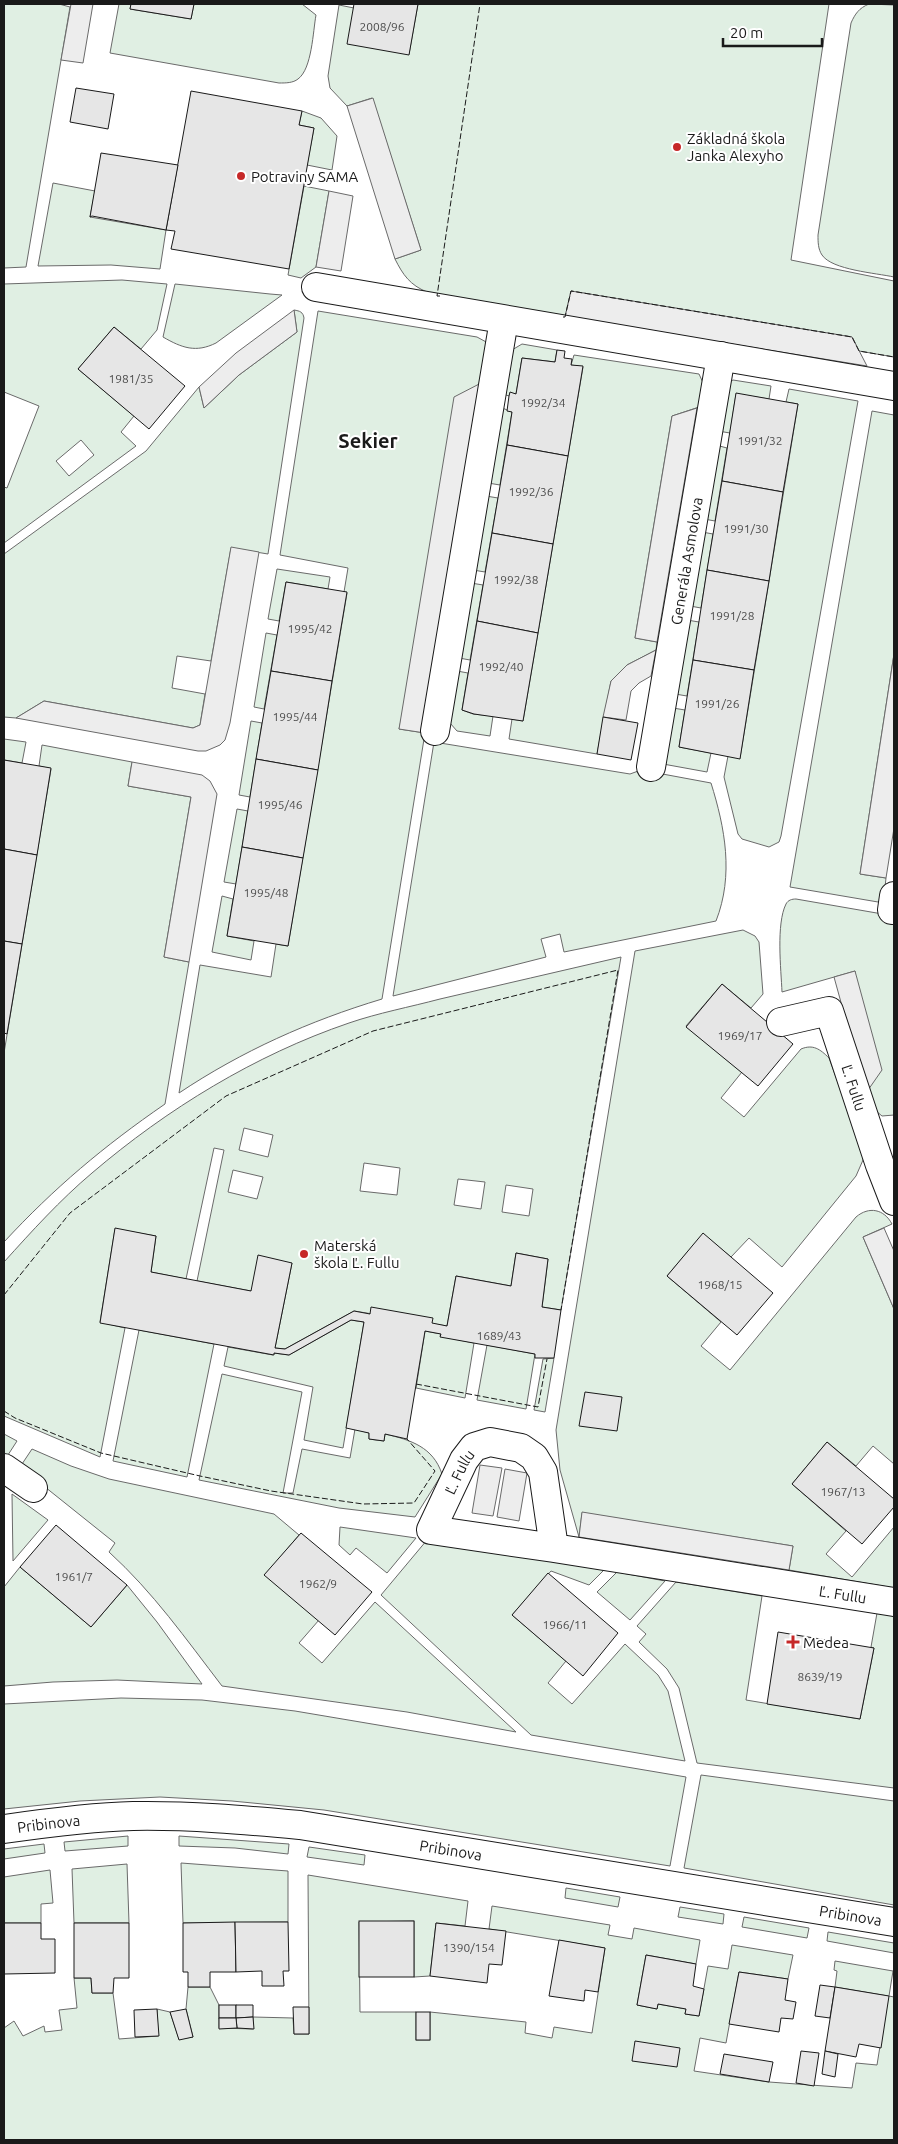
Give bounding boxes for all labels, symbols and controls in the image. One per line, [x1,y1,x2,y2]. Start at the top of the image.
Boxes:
scale bar [723,15,822,47]
house number: 2008/96 [359,20,405,33]
text: 20 m [730,24,763,41]
place label: Základná škola Janka Alexyho [687,130,785,164]
marker: Základná škola Janka Alexyho [671,141,683,153]
place label: Potraviny SAMA [251,168,359,185]
marker: Potraviny SAMA [235,170,247,182]
house number: 1981/35 [108,372,154,385]
house number: 1992/34 [520,396,566,409]
district label: Sekier [338,429,398,452]
house number: 1991/32 [737,434,783,447]
house number: 1992/36 [508,485,554,498]
street label: Generála Asmolova [667,496,705,626]
house number: 1991/30 [723,522,769,535]
house number: 1992/38 [493,573,539,586]
house number: 1991/28 [709,609,755,622]
house number: 1995/42 [287,622,333,635]
house number: 1992/40 [478,660,524,673]
house number: 1991/26 [694,697,740,710]
house number: 1995/44 [272,710,318,723]
house number: 1995/46 [257,798,303,811]
house number: 1995/48 [243,886,289,899]
house number: 1969/17 [717,1029,763,1042]
street label: Ľ. Fullu [839,1062,870,1113]
place label: Materská škola Ľ. Fullu [314,1237,399,1271]
marker: Materská škola Ľ. Fullu [298,1248,310,1260]
house number: 1968/15 [697,1278,743,1291]
house number: 1689/43 [476,1329,522,1342]
street label: Ľ. Fullu [441,1446,478,1497]
house number: 1967/13 [820,1485,866,1498]
house number: 1961/7 [55,1570,93,1583]
house number: 1962/9 [299,1577,337,1590]
street label: Ľ. Fullu [818,1582,868,1606]
house number: 1966/11 [542,1618,588,1631]
place label: Medea [803,1634,849,1651]
marker: Medea [787,1636,799,1648]
house number: 8639/19 [797,1670,843,1683]
street label: Pribinova [16,1811,81,1836]
street label: Pribinova [418,1836,483,1863]
street label: Pribinova [818,1901,883,1928]
house number: 1390/154 [443,1941,495,1954]

